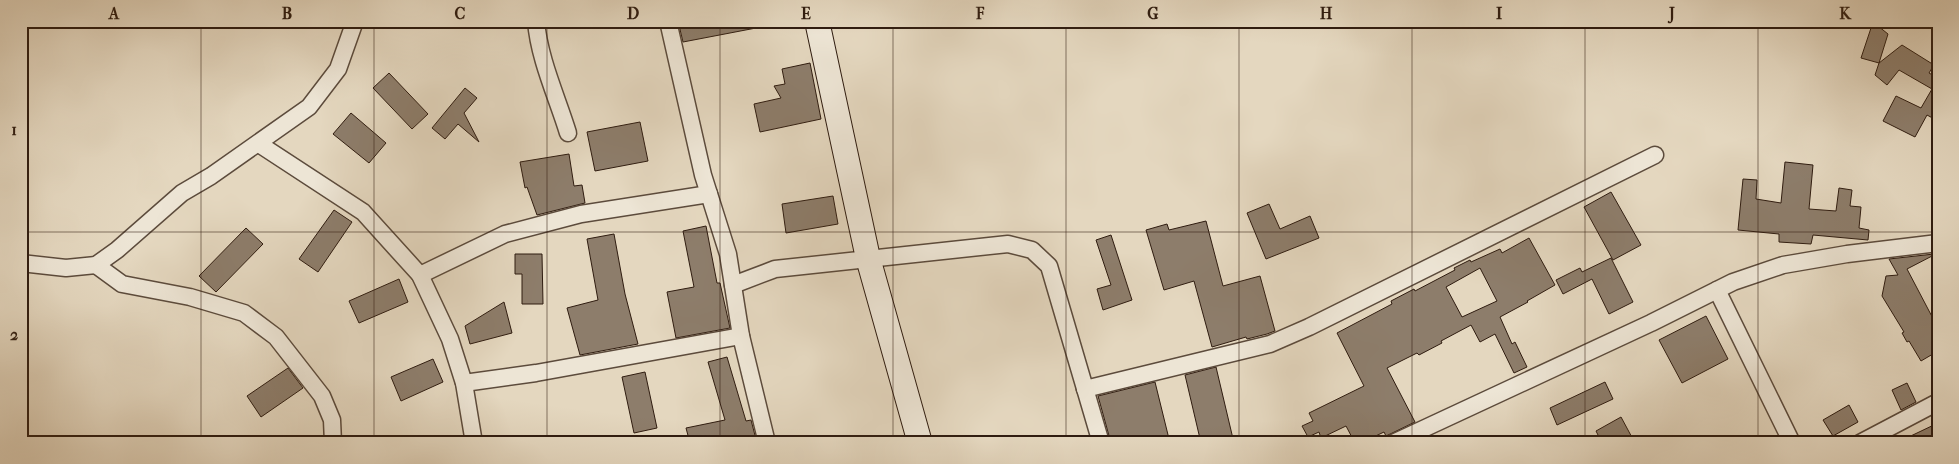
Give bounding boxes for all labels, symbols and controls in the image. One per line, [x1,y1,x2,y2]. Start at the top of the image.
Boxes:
text: A [108,4,120,23]
text: B [282,4,292,23]
text: C [455,4,466,23]
text: D [627,4,639,23]
text: E [801,4,811,23]
text: F [975,4,985,23]
text: G [1147,4,1159,23]
text: H [1320,4,1333,23]
text: I [1496,4,1503,23]
text: J [1667,4,1675,24]
text: K [1839,4,1852,23]
text: 1 [11,120,17,139]
text: 2 [10,325,18,344]

